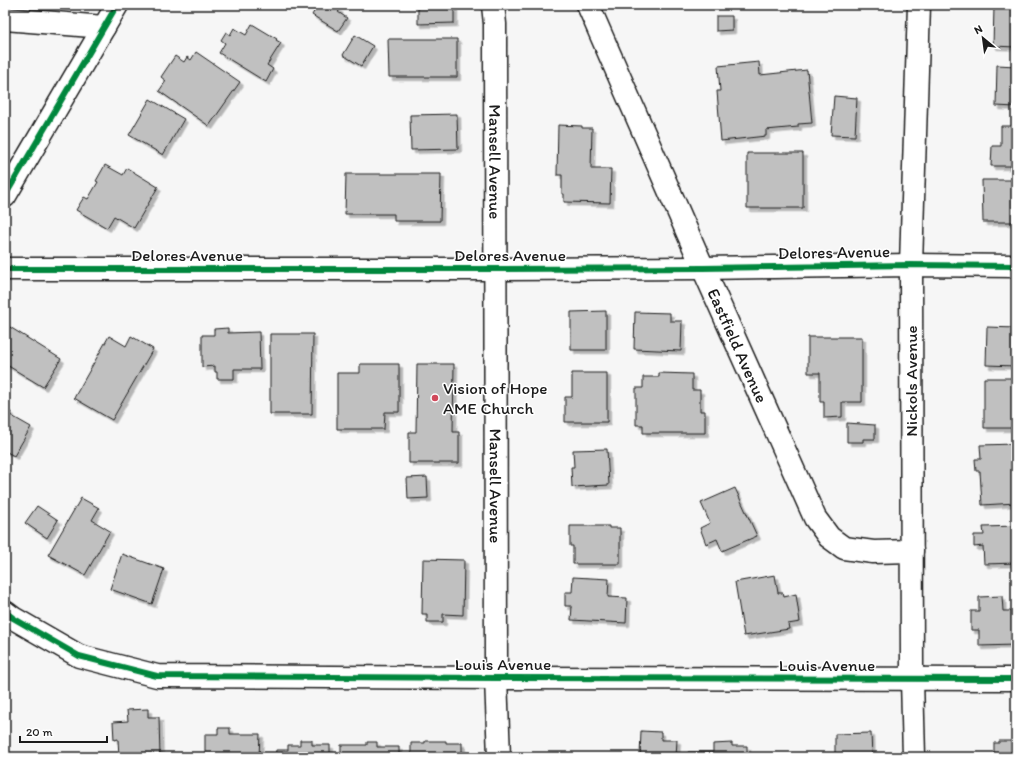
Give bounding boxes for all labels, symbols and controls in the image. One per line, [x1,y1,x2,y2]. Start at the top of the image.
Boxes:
north arrow [963,18,1003,58]
text: N [972,22,985,37]
street label: Mansell Avenue [485,104,505,219]
street label: Delores Avenue [778,241,890,263]
street label: Delores Avenue [131,245,243,265]
street label: Delores Avenue [454,245,566,265]
street label: Eastfield Avenue [703,285,772,406]
street label: Nickols Avenue [901,325,921,437]
place label: Vision of Hope AME Church [443,378,547,418]
marker: Vision of Hope AME Church [430,393,440,403]
street label: Mansell Avenue [486,428,506,543]
street label: Louis Avenue [455,654,551,674]
street label: Louis Avenue [779,655,875,675]
scale bar [20,718,107,744]
text: 20 m [26,725,53,739]

